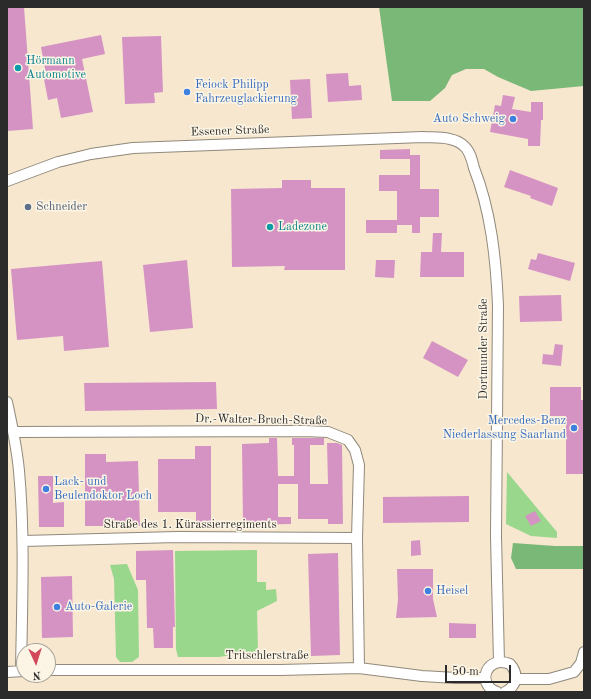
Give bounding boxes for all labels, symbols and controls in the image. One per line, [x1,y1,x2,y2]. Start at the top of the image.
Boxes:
place label: Hörmann Automotive [26,54,86,82]
marker: Hörmann Automotive [13,63,23,73]
place label: Feiock Philipp Fahrzeuglackierung [195,78,297,106]
marker: Feiock Philipp Fahrzeuglackierung [182,87,192,97]
place label: Auto Schweig [433,112,505,126]
marker: Auto Schweig [508,114,518,124]
street label: Essener Straße [190,122,270,140]
place label: Schneider [36,200,87,214]
marker: Schneider [23,202,33,212]
place label: Ladezone [278,220,327,234]
marker: Ladezone [265,222,275,232]
street label: Dortmunder Straße [477,298,491,400]
street label: Dr.-Walter-Bruch-Straße [195,412,327,428]
place label: Mercedes-Benz Niederlassung Saarland [443,414,566,442]
marker: Mercedes-Benz Niederlassung Saarland [569,423,579,433]
place label: Lack- und Beulendoktor Loch [54,475,152,503]
marker: Lack- und Beulendoktor Loch [41,484,51,494]
street label: Straße des 1. Kürassierregiments [103,518,277,532]
place label: Heisel [436,584,468,598]
marker: Heisel [423,586,433,596]
place label: Auto-Galerie [65,600,132,614]
marker: Auto-Galerie [52,602,62,612]
north arrow [16,643,56,683]
street label: Tritschlerstraße [225,649,309,663]
scale bar [447,657,513,683]
text: 50 m [452,666,479,678]
text: N [32,669,41,680]

